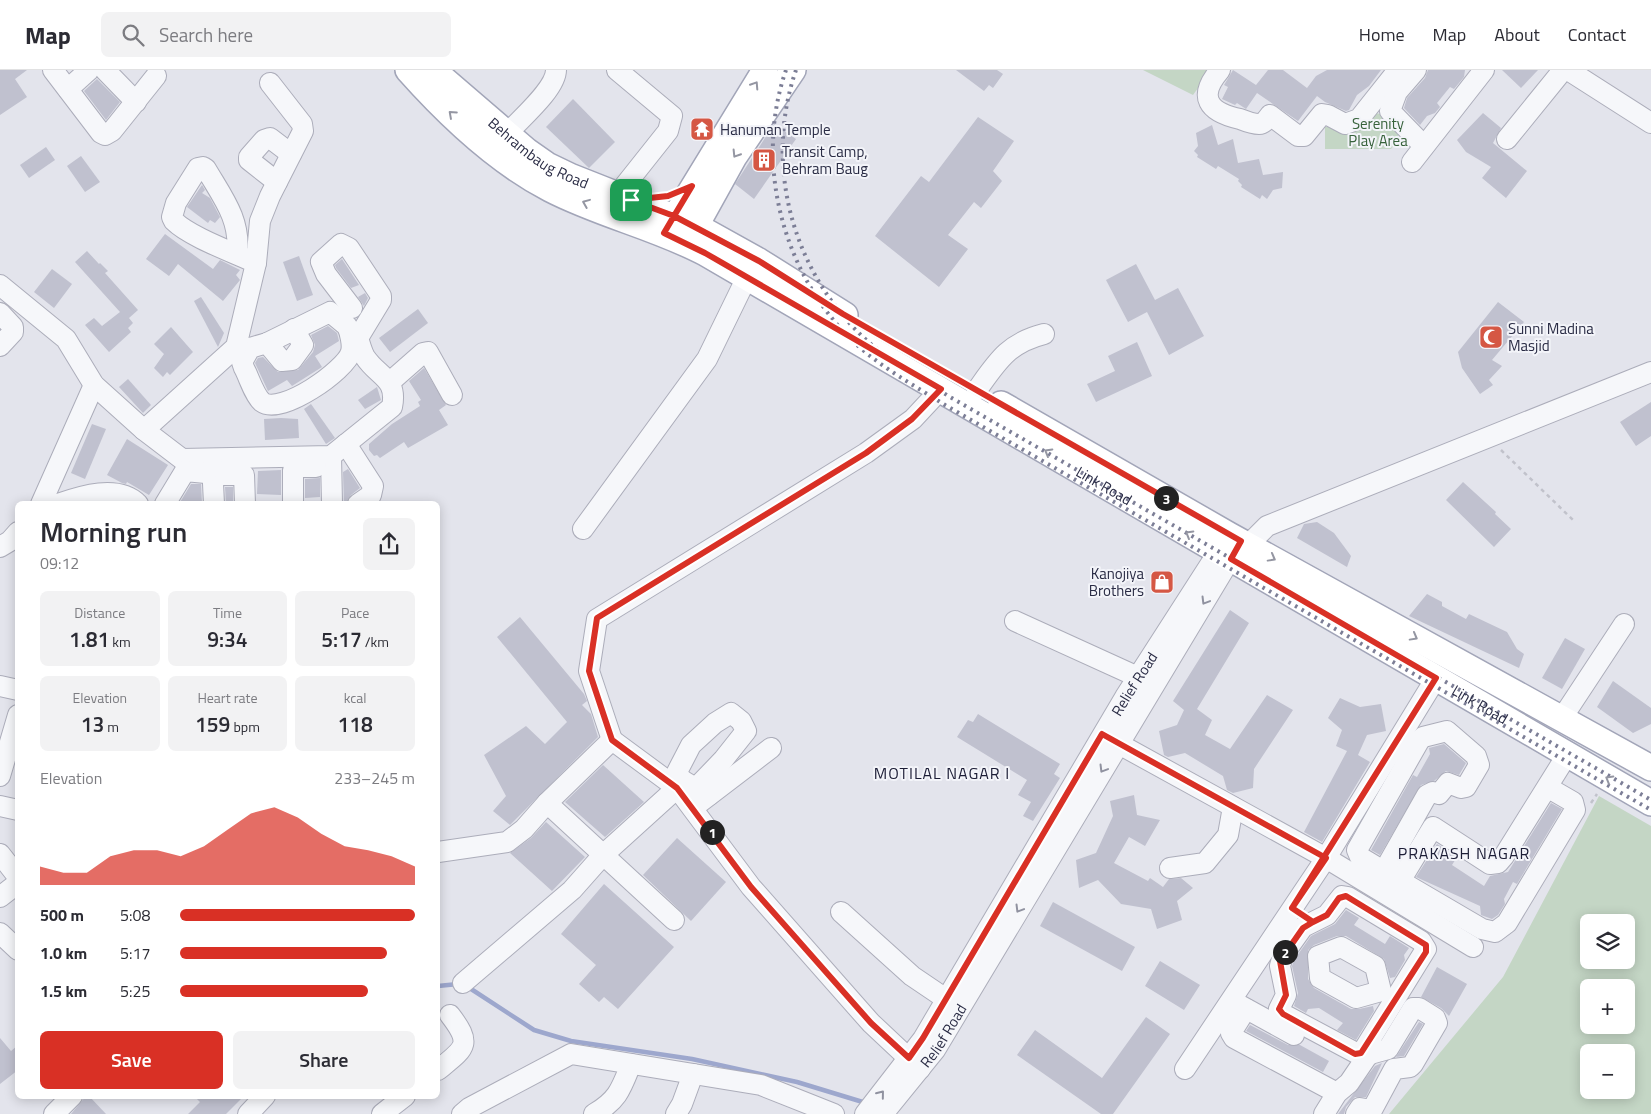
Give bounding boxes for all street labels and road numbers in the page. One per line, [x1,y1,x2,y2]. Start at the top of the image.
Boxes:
street label: Behrambaug Road [483,111,592,194]
street label: Link Road [1072,460,1137,511]
street label: Relief Road [1105,647,1163,720]
street label: Link Road [1448,678,1513,729]
street label: Relief Road [914,999,972,1072]

